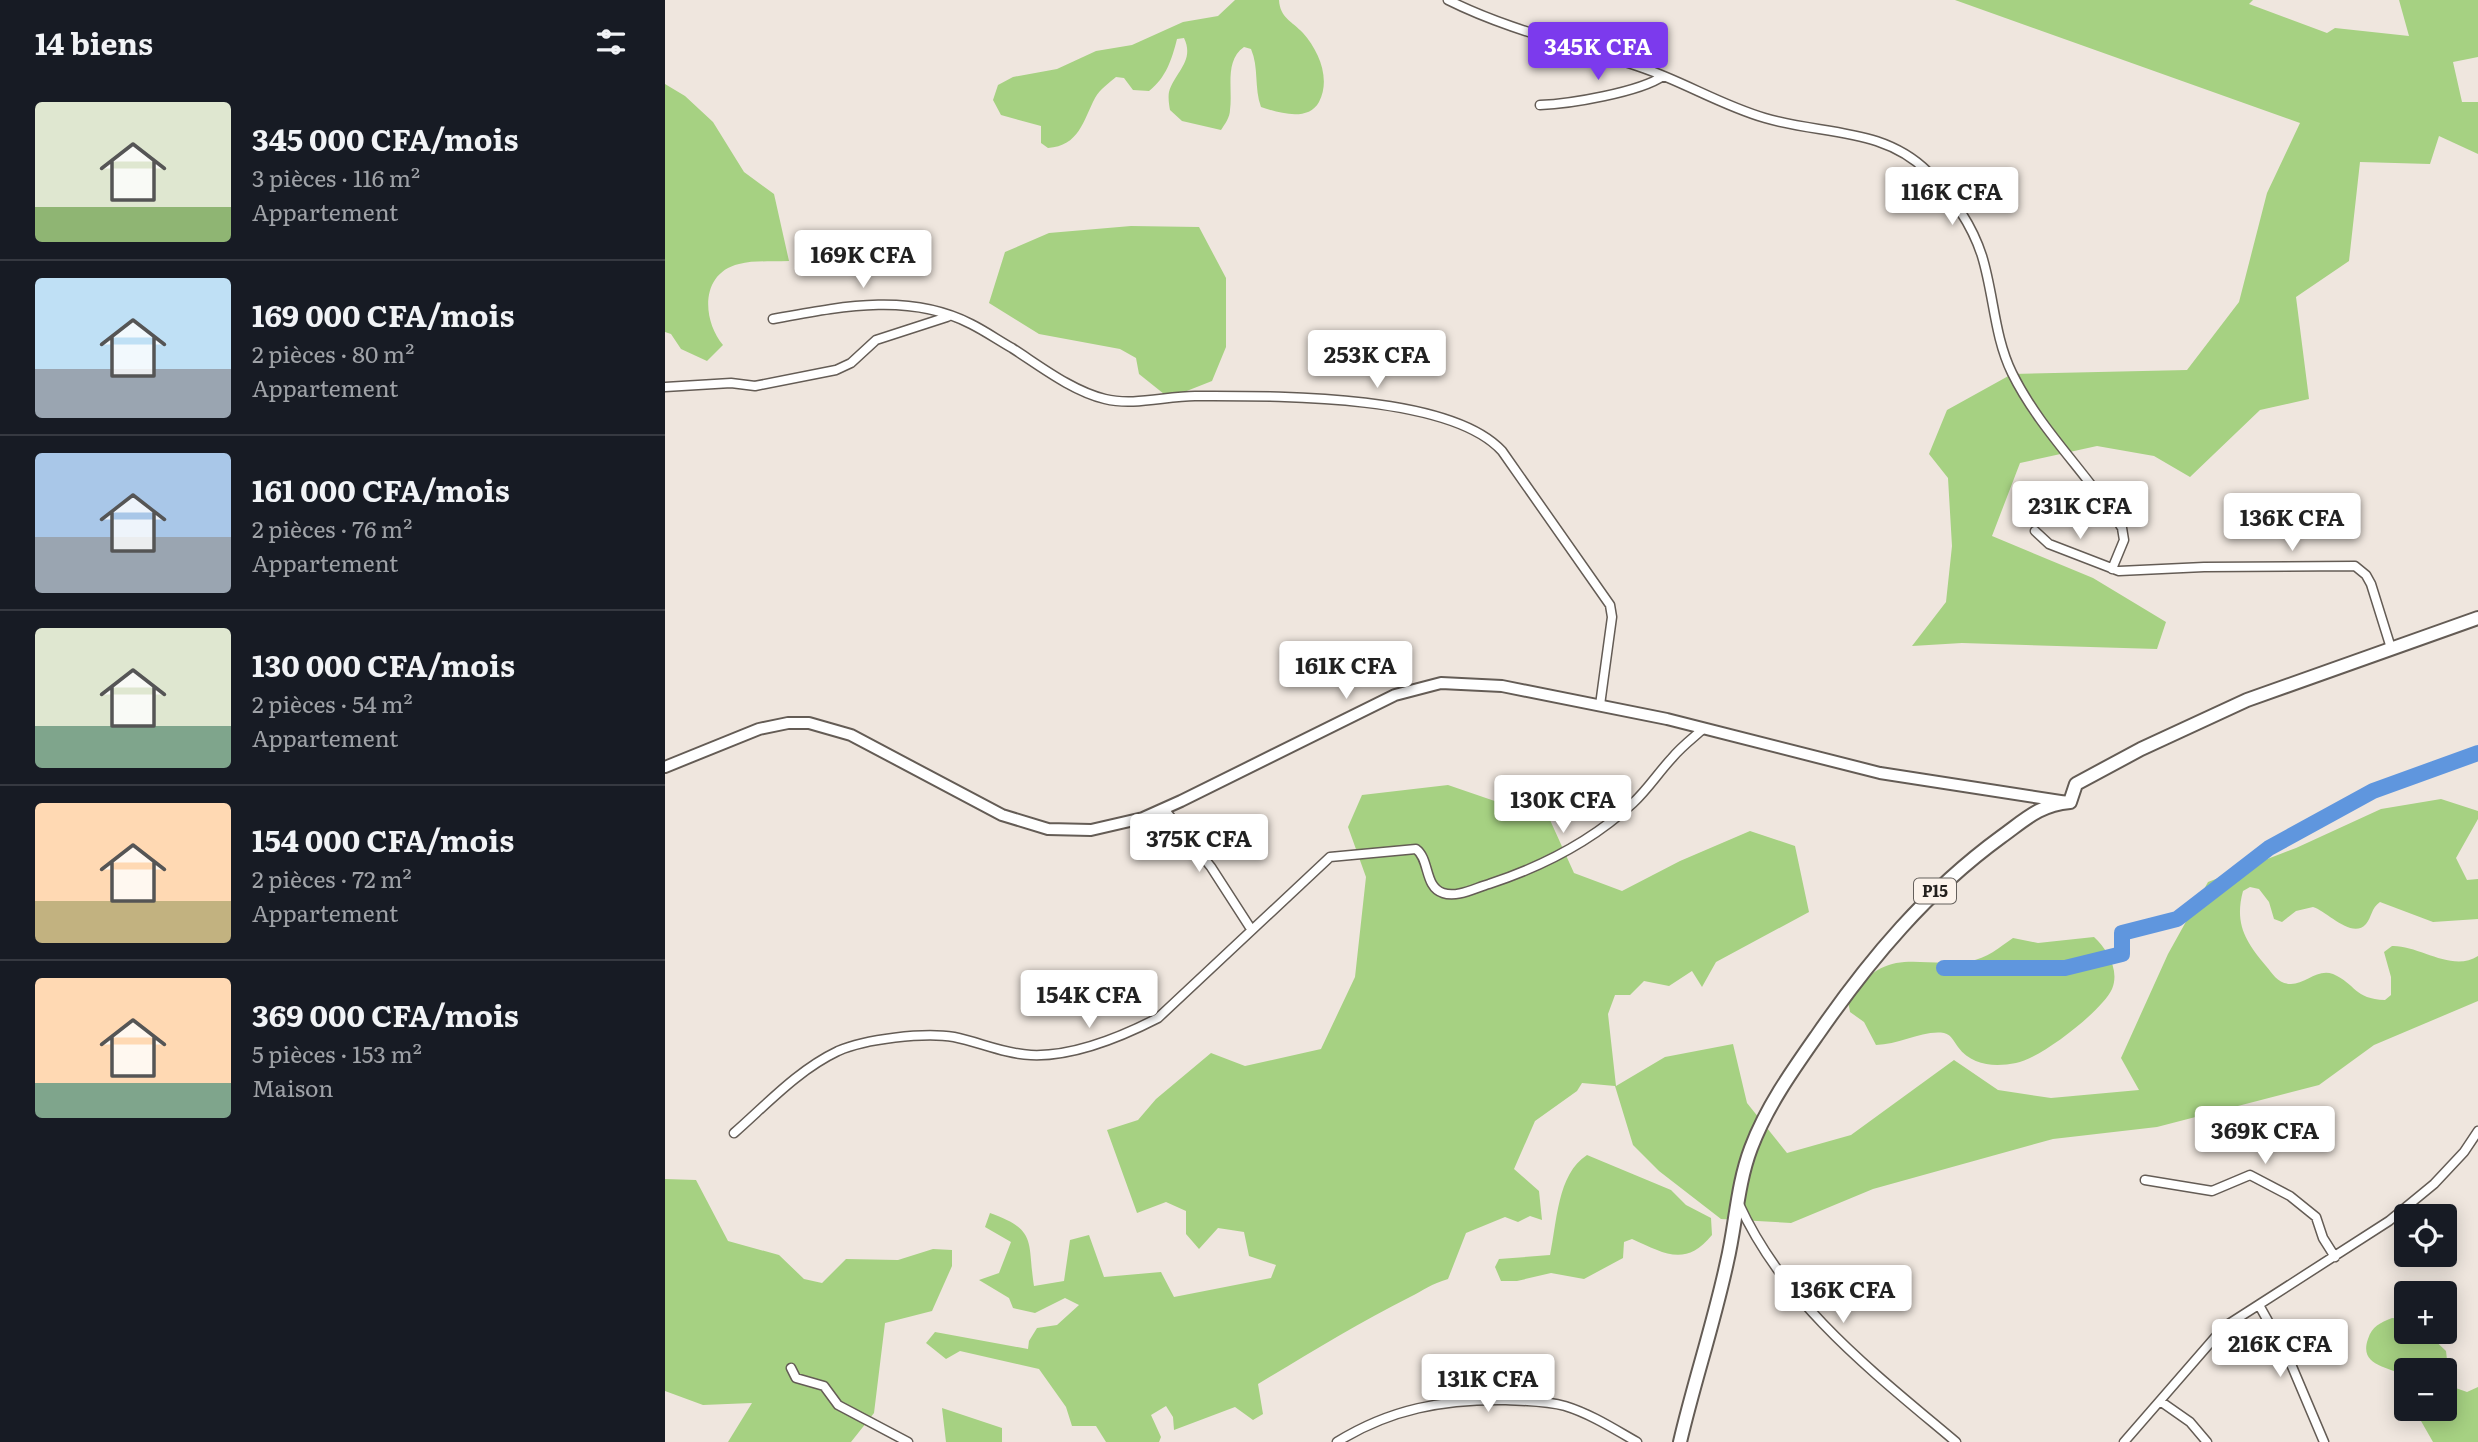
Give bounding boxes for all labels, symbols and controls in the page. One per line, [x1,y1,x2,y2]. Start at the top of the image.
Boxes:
text: 14 biens [35,20,153,64]
pin: 345K CFA [1526,22,1670,82]
icon: filters [592,23,630,61]
text: 345K CFA [1544,28,1652,62]
text: 345 000 CFA/mois [252,116,518,160]
icon: home [91,130,175,214]
text: 3 pièces · 116 m² [252,160,420,194]
pin: 116K CFA [1880,168,2024,227]
text: 116K CFA [1901,173,2003,207]
text: Appartement [252,194,398,228]
pin: 169K CFA [791,230,935,290]
text: 169K CFA [810,236,916,270]
text: 169 000 CFA/mois [252,292,515,336]
icon: home [91,306,175,390]
pin: 253K CFA [1305,330,1449,390]
text: 2 pièces · 80 m² [252,336,414,370]
text: 253K CFA [1324,336,1430,370]
text: Appartement [252,370,398,404]
text: 161 000 CFA/mois [252,467,510,511]
icon: home [91,481,175,565]
pin: 231K CFA [2008,482,2152,541]
text: 231K CFA [2028,487,2132,521]
pin: 136K CFA [2220,494,2364,553]
text: 136K CFA [2240,499,2344,533]
text: 2 pièces · 76 m² [252,511,412,545]
text: Appartement [252,545,398,579]
text: 130 000 CFA/mois [252,642,515,686]
pin: 161K CFA [1274,642,1418,701]
text: 161K CFA [1295,647,1397,681]
icon: home [91,656,175,740]
text: 2 pièces · 54 m² [252,686,413,720]
text: Appartement [252,720,398,754]
pin: 130K CFA [1491,776,1635,835]
text: 130K CFA [1510,781,1616,815]
pin: 375K CFA [1127,814,1271,874]
text: 154 000 CFA/mois [252,817,514,861]
text: 375K CFA [1146,820,1252,854]
icon: home [91,831,175,915]
text: 2 pièces · 72 m² [252,861,412,895]
road number: P15 [1914,878,1956,904]
text: Appartement [252,895,398,929]
pin: 154K CFA [1017,970,1161,1030]
text: 154K CFA [1037,976,1141,1010]
text: 369 000 CFA/mois [252,992,519,1036]
icon: home [91,1006,175,1090]
text: 5 pièces · 153 m² [252,1036,422,1070]
text: Maison [252,1070,334,1104]
pin: 369K CFA [2193,1106,2337,1166]
text: 369K CFA [2211,1112,2319,1146]
map controls [2394,1204,2457,1421]
button: locate [2394,1204,2457,1267]
pin: 136K CFA [1771,1266,1915,1325]
text: 136K CFA [1791,1271,1895,1305]
button: + [2394,1281,2457,1344]
pin: 216K CFA [2208,1320,2352,1379]
text: 216K CFA [2228,1325,2332,1359]
pin: 131K CFA [1416,1354,1560,1414]
button: − [2394,1358,2457,1421]
text: 131K CFA [1438,1360,1538,1394]

